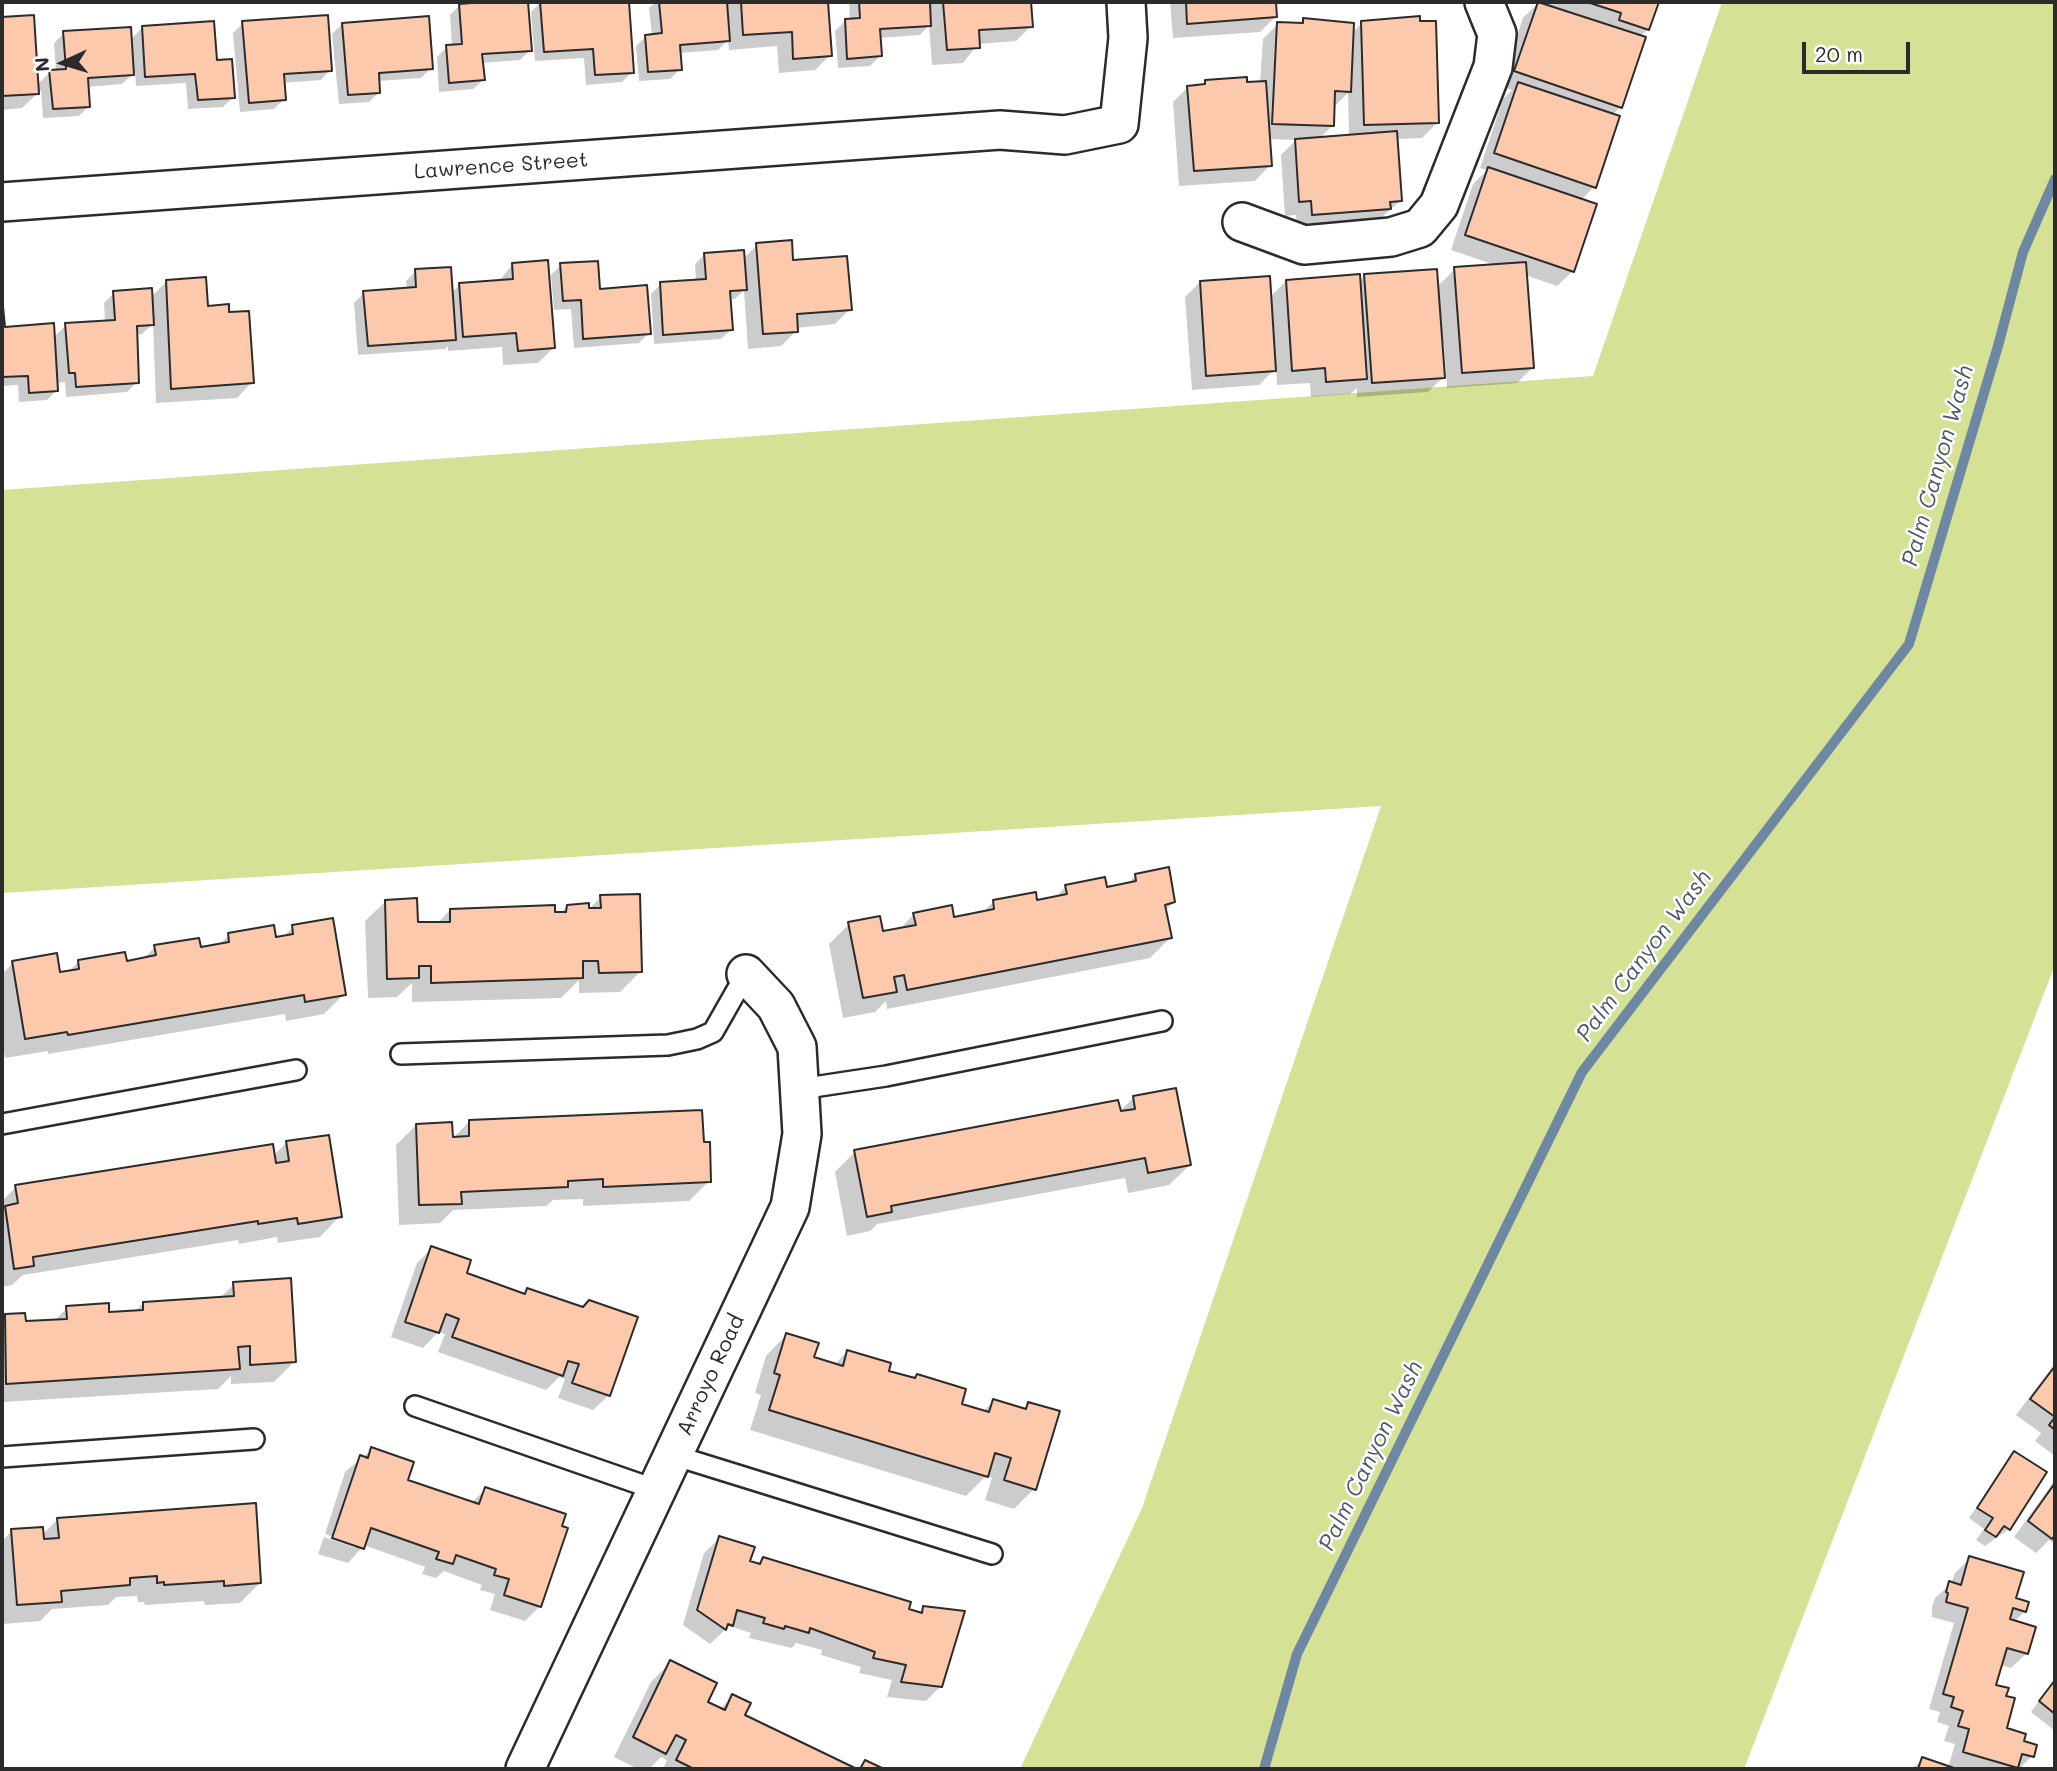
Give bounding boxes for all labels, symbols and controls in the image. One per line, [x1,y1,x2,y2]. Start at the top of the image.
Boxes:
north arrow [28,28,98,98]
scale bar [1805,28,1913,72]
text: 20 m [1815,40,1863,67]
text: N [29,56,55,73]
street label: Lawrence Street [413,147,589,185]
water label: Palm Canyon Wash [1896,362,1980,570]
water label: Palm Canyon Wash [1570,865,1718,1047]
street label: Arroyo Road [672,1311,750,1439]
water label: Palm Canyon Wash [1313,1357,1429,1555]

